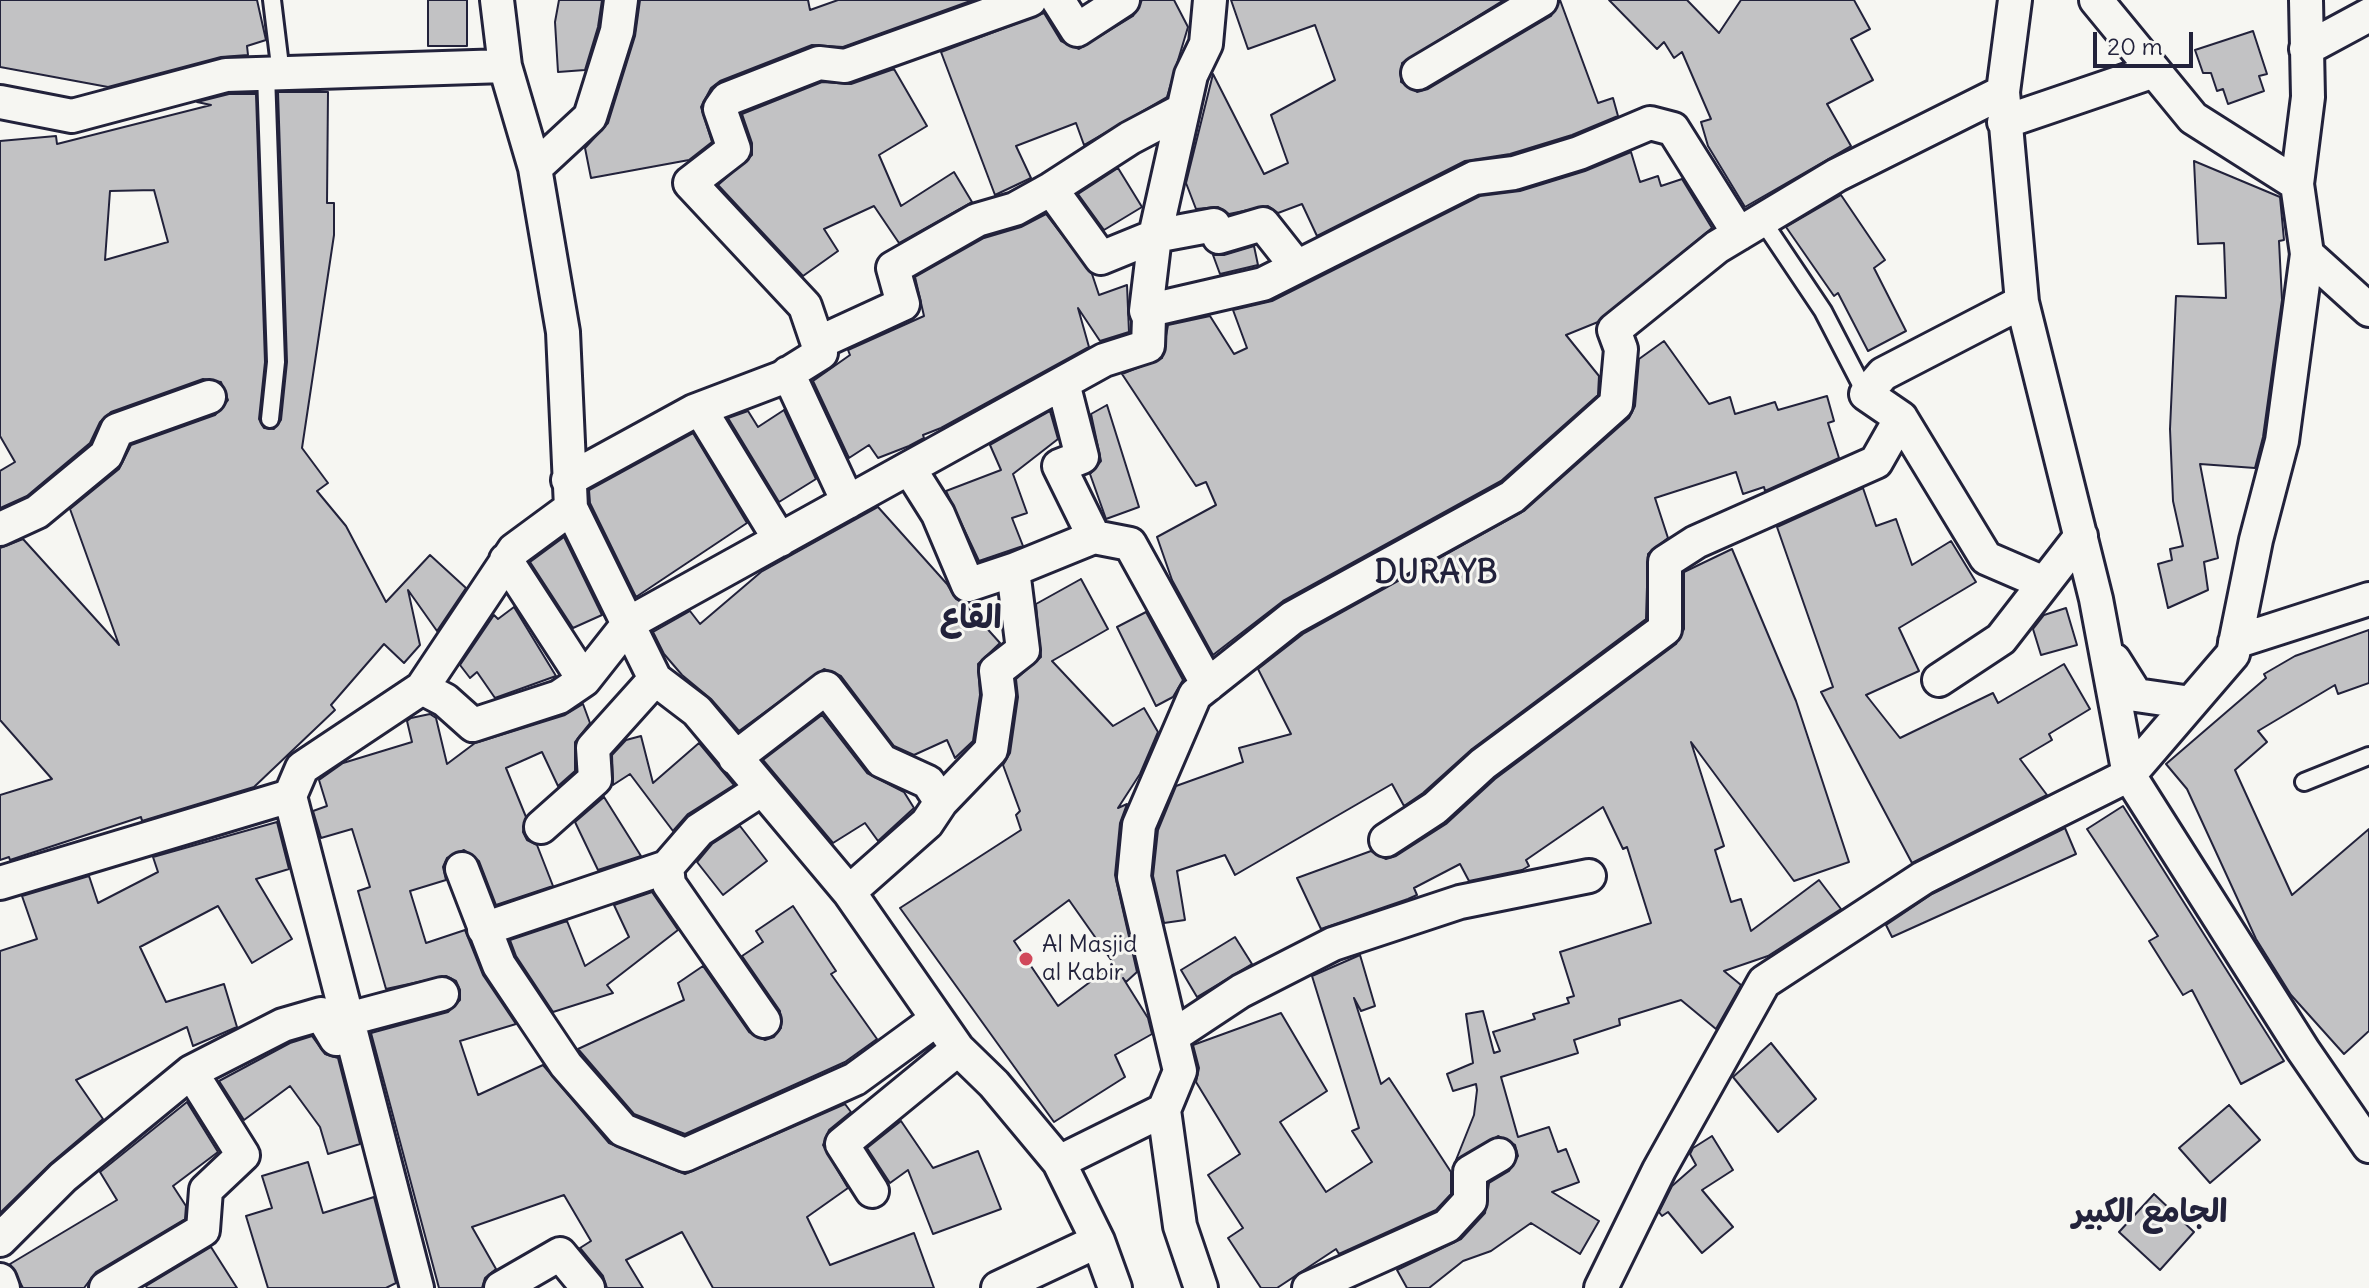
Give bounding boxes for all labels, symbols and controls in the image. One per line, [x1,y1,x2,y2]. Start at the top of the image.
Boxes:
scale bar [2097,16,2197,66]
text: 20 m [2107,31,2163,61]
district label: DURAYB [1369,555,1503,593]
district label: القاع [940,600,1002,638]
place label: Al Masjid al Kabir [1042,931,1137,987]
marker: Al Masjid al Kabir [1017,950,1035,968]
district label: الجامع الكبير [2073,1194,2227,1232]

